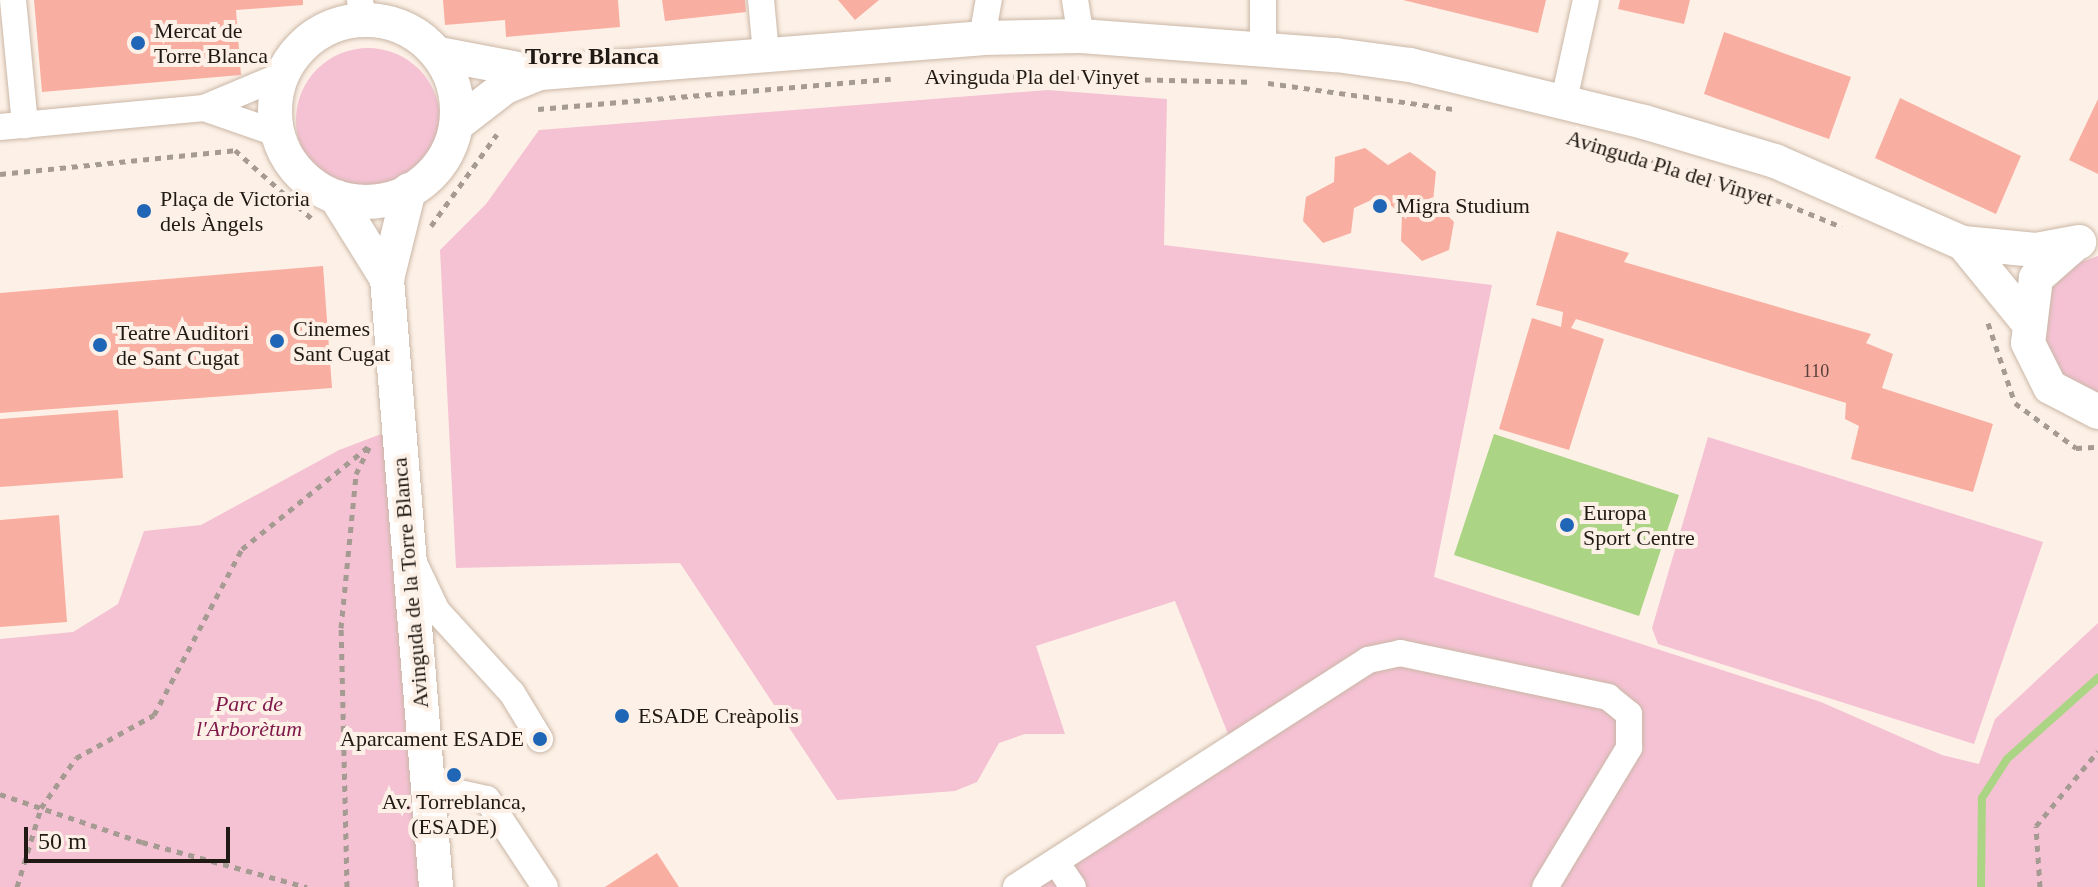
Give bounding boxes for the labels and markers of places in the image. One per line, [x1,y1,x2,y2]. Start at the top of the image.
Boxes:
place label: Mercat de Torre Blanca [154,17,268,68]
marker: Mercat de Torre Blanca [129,34,147,52]
place label: Plaça de Victoria dels Àngels [160,185,310,236]
place label: Migra Studium [1396,193,1530,219]
marker: Migra Studium [1371,197,1389,215]
marker: Plaça de Victoria dels Àngels [135,202,153,220]
place label: Cinemes Sant Cugat [293,315,390,366]
place label: Teatre Auditori de Sant Cugat [116,319,251,370]
marker: Cinemes Sant Cugat [268,332,286,350]
marker: Teatre Auditori de Sant Cugat [91,336,109,354]
place label: Europa Sport Centre [1583,499,1695,550]
marker: Europa Sport Centre [1558,516,1576,534]
place label: ESADE Creàpolis [638,703,799,729]
marker: ESADE Creàpolis [613,707,631,725]
place label: Aparcament ESADE [340,726,524,752]
marker: Aparcament ESADE [531,730,549,748]
marker: Av. Torreblanca, (ESADE) [445,766,463,784]
place label: Av. Torreblanca, (ESADE) [381,788,527,840]

